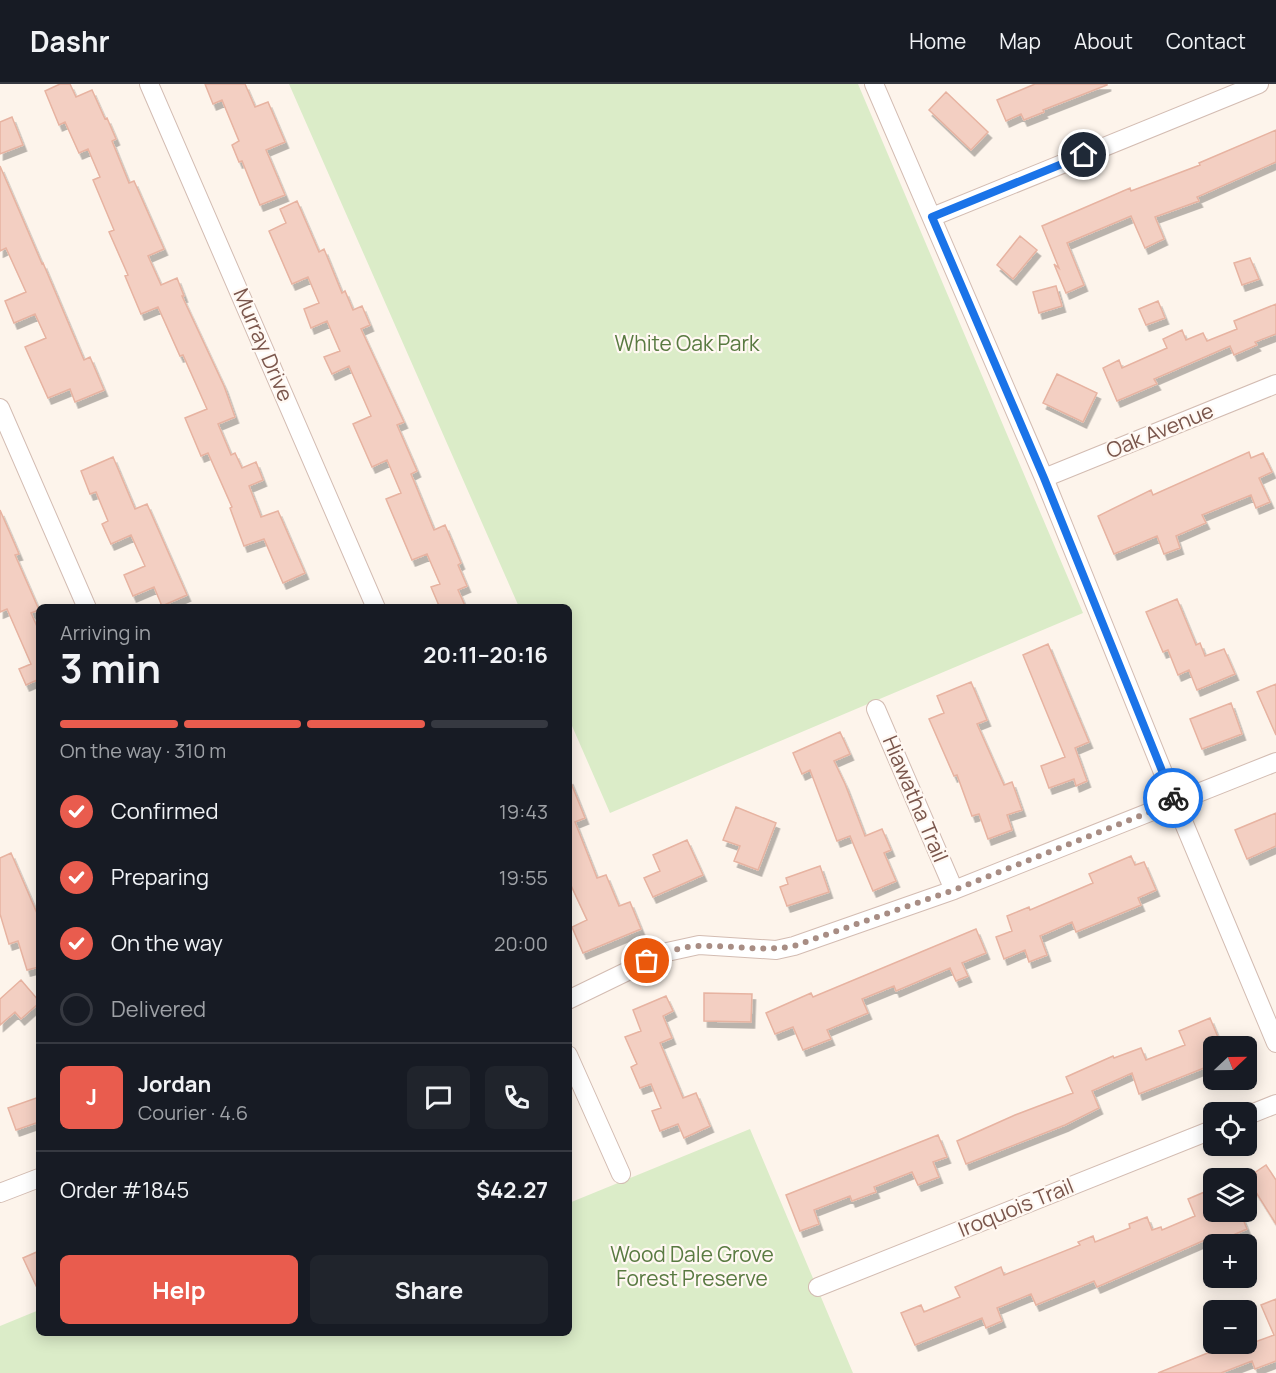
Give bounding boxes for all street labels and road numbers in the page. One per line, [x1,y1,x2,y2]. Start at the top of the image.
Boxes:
street label: Murray Drive [228,284,300,405]
street label: Oak Avenue [1102,396,1217,464]
street label: Hiawatha Trail [877,731,955,866]
street label: Iroquois Trail [954,1171,1078,1243]

